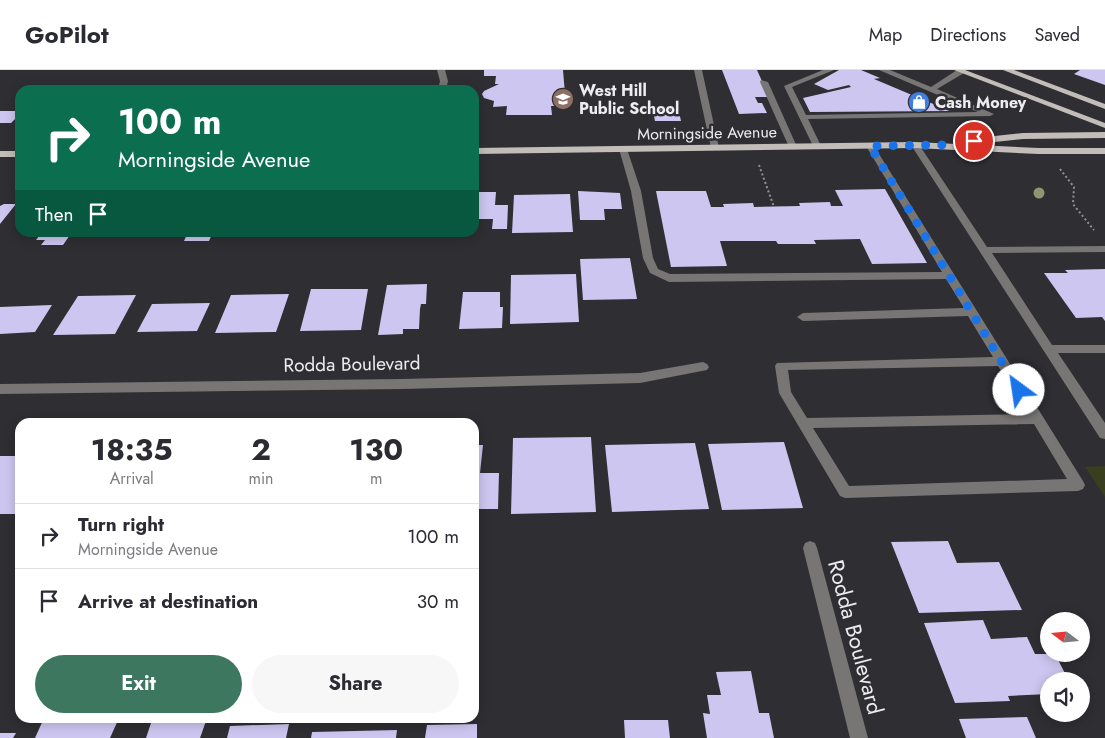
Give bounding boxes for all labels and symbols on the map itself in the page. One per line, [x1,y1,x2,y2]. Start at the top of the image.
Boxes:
place label: West Hill Public School [579,79,679,120]
school or university icon: West Hill Public School [551,87,575,111]
shop icon: Cash Money [907,90,931,114]
place label: Cash Money [935,91,1027,114]
street label: Morningside Avenue [637,120,777,146]
pin [953,120,995,162]
street label: Rodda Boulevard [283,349,421,379]
position arrow [992,363,1044,415]
street label: Rodda Boulevard [820,556,892,718]
north arrow [1040,612,1090,662]

